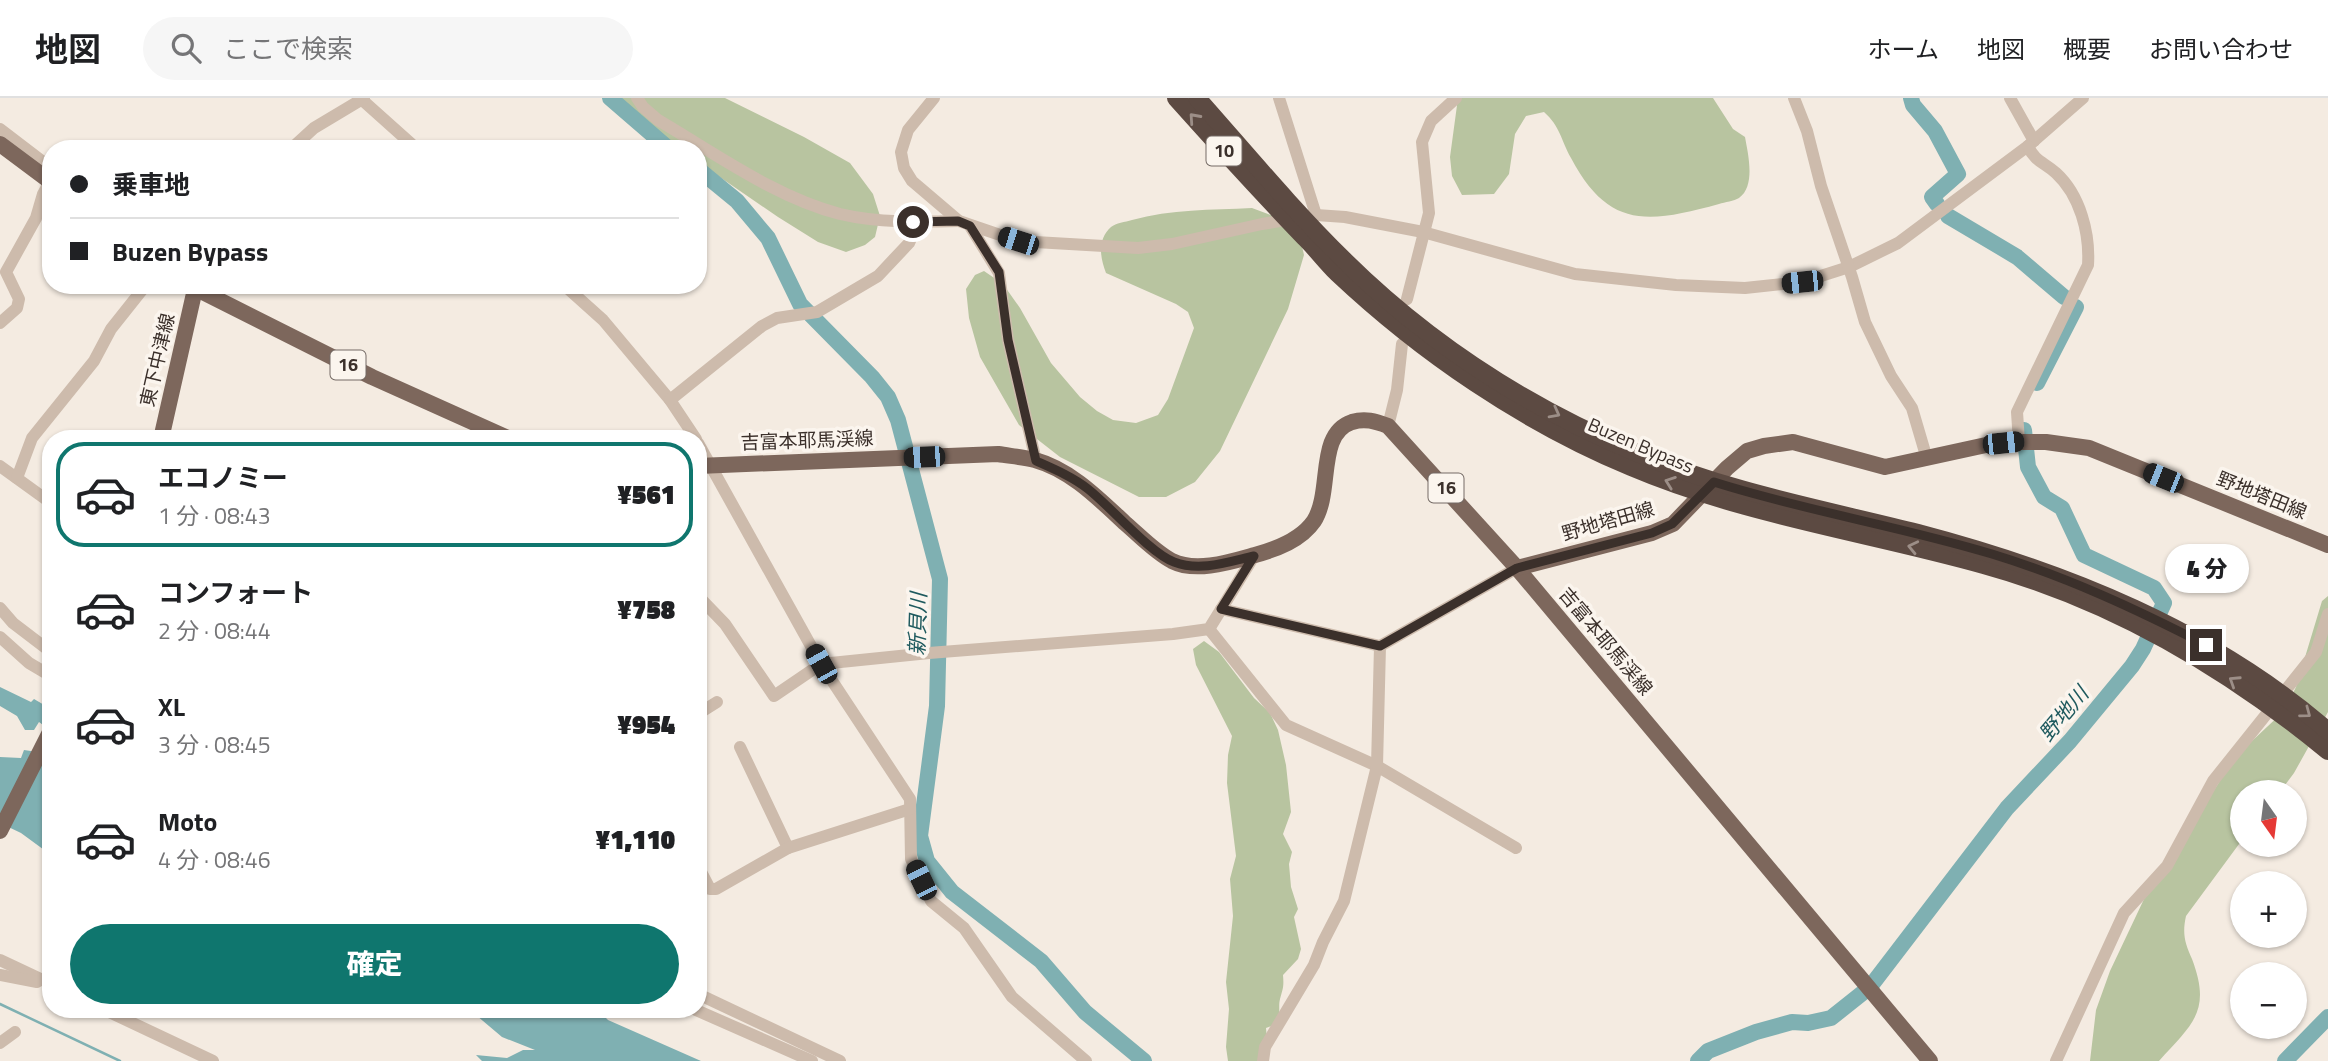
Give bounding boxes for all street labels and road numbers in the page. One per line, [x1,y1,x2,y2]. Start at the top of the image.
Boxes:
road number: 10 [1206,136,1242,166]
street label: 東下中津線 [132,310,181,409]
road number: 16 [330,351,366,380]
street label: Buzen Bypass [1584,409,1699,480]
street label: 吉富本耶馬渓線 [740,423,874,456]
street label: 野地塔田線 [2213,463,2312,526]
road number: 16 [1428,474,1464,502]
street label: 野地塔田線 [1558,493,1658,548]
street label: 吉富本耶馬渓線 [1553,580,1660,701]

